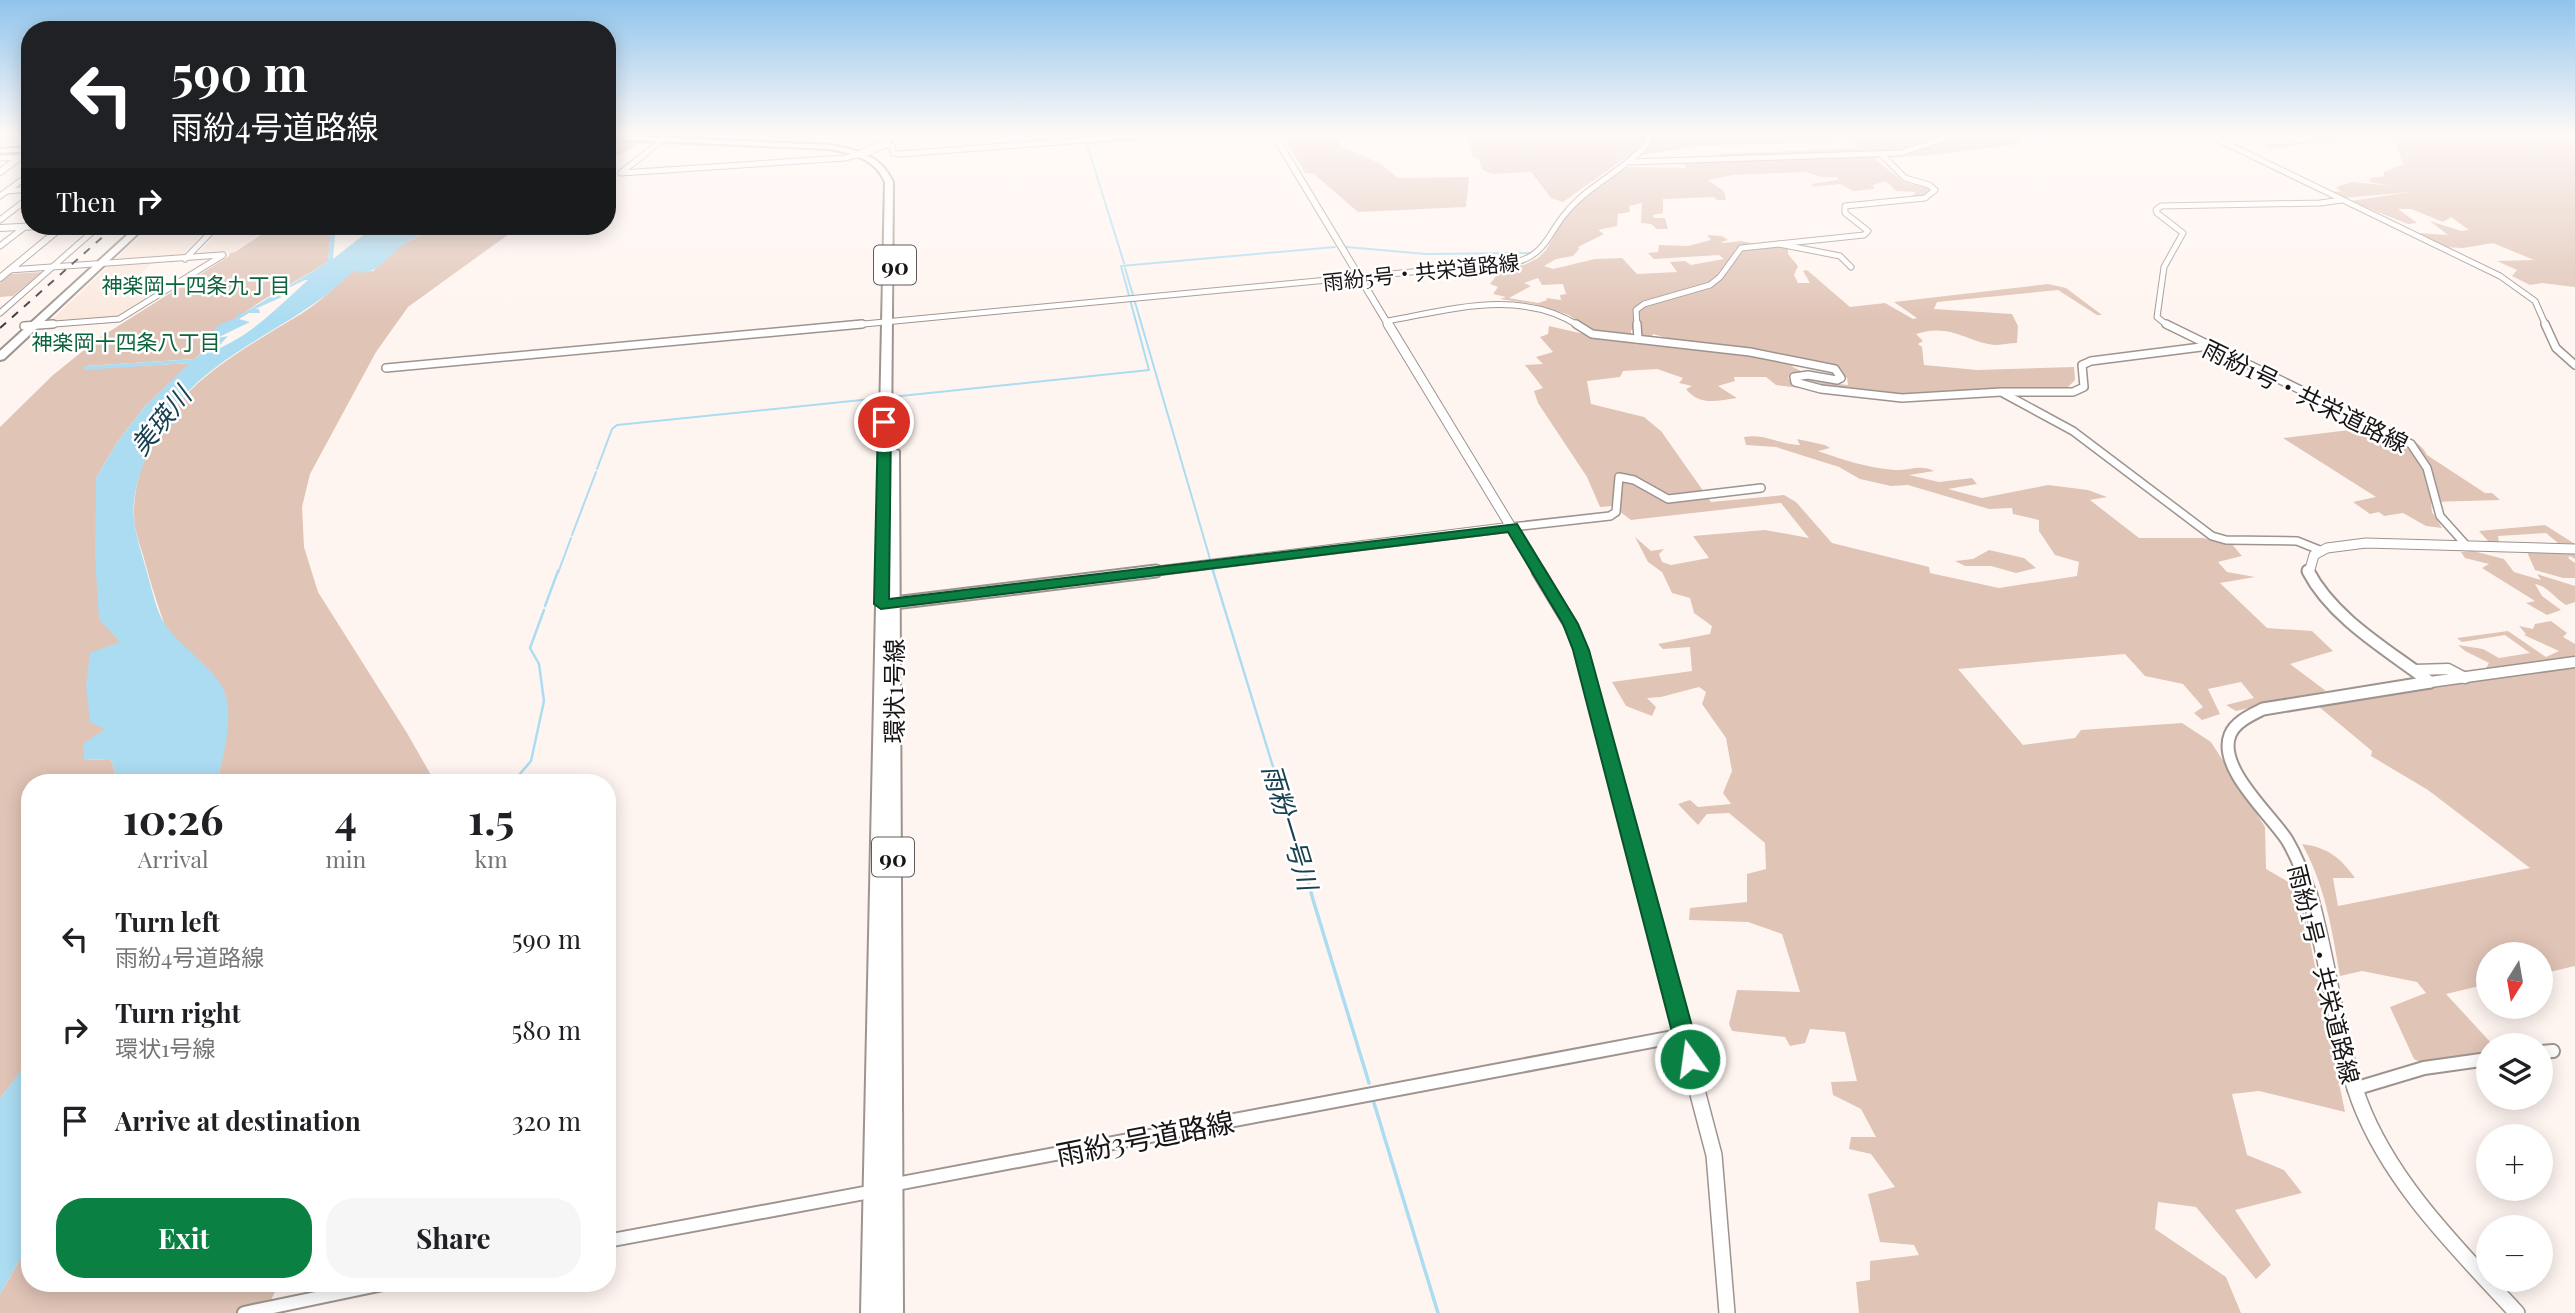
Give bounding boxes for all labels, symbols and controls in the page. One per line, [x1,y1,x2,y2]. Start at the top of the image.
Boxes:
text: 590 m [171,39,308,104]
icon: left [56,49,147,140]
text: 雨紛4号道路線 [171,104,379,147]
icon: right [130,182,168,220]
text: Then [56,184,116,219]
road number: 90 [874,246,916,284]
street label: 雨紛5号・共栄道路線 [1321,247,1521,295]
district label: 神楽岡十四条九丁目 [102,270,291,298]
district label: 神楽岡十四条八丁目 [32,327,221,355]
street label: 雨紛1号・共栄道路線 [2198,331,2414,459]
water label: 美瑛川 [122,376,200,461]
pin [854,392,914,452]
icon: arrive [865,403,903,441]
street label: 環状1号線 [877,639,909,743]
water label: 雨粉一号川 [1255,760,1328,897]
text: 10:26 [123,790,224,846]
text: 4 [335,790,357,846]
text: 1.5 [468,790,514,846]
road number: 90 [872,838,914,876]
text: Arrival [138,843,209,874]
text: min [325,843,366,874]
text: km [475,843,508,874]
street label: 雨紛1号・共栄道路線 [2282,861,2368,1087]
text: Turn left [115,904,220,939]
icon: left [56,920,94,958]
text: 590 m [512,921,581,956]
text: 雨紛4号道路線 [115,941,264,972]
north arrow [2476,942,2553,1018]
map controls [2476,942,2553,1292]
text: Turn right [115,995,241,1030]
icon: right [56,1011,94,1049]
text: 580 m [512,1012,581,1047]
position arrow [1653,1022,1727,1096]
text: 環状1号線 [115,1032,216,1063]
button: layers [2476,1033,2553,1110]
icon: arrive [56,1102,94,1140]
street label: 雨紛3号道路線 [1053,1102,1237,1172]
text: Arrive at destination [115,1103,361,1138]
text: 320 m [512,1103,581,1138]
button: + [2476,1124,2553,1201]
button: Exit [56,1198,312,1278]
button: Share [326,1198,581,1278]
button: − [2476,1215,2553,1292]

